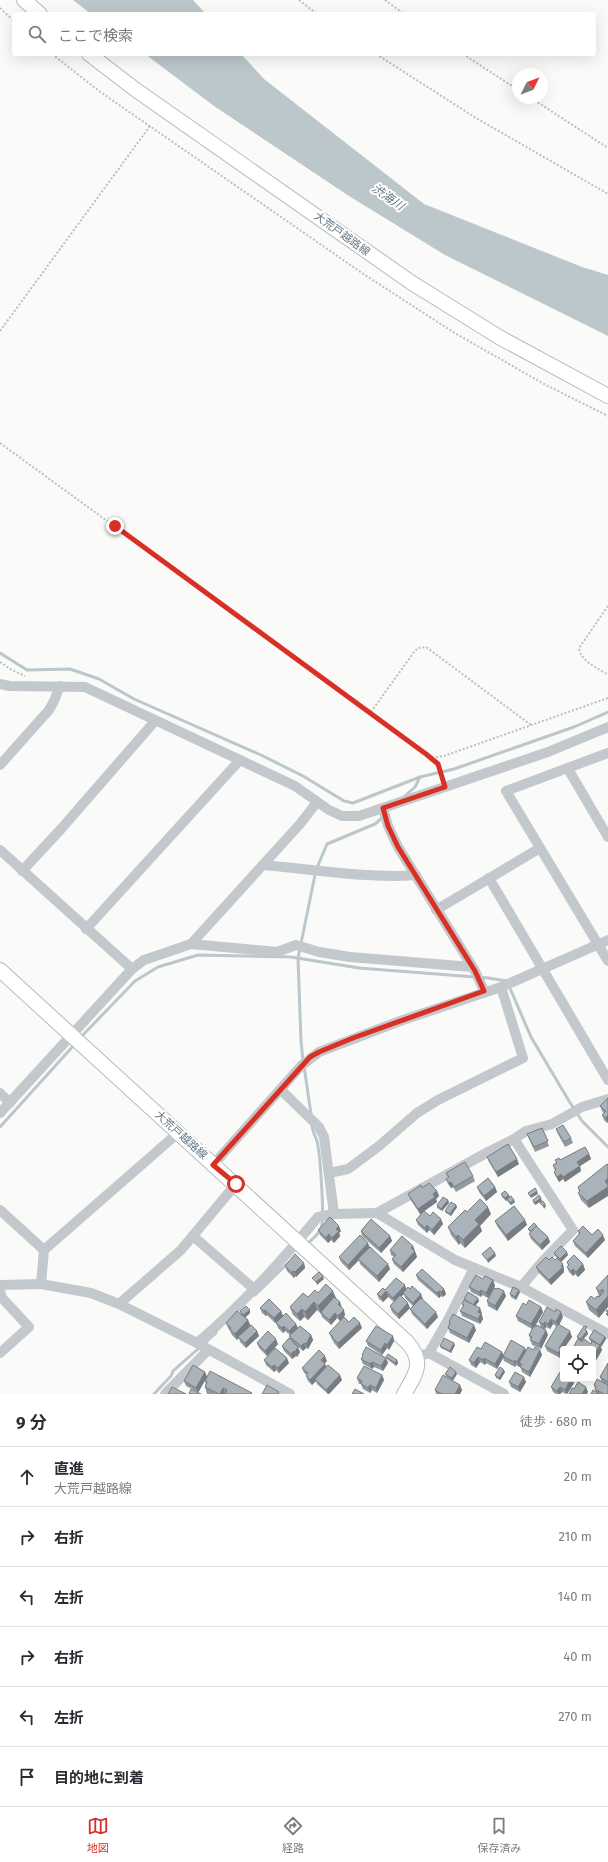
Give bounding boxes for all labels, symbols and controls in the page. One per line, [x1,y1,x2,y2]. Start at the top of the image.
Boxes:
search box [12,12,596,56]
icon: search [26,23,48,45]
text: ここで検索 [58,27,133,45]
north arrow [512,68,548,104]
water label: 渋海川 [369,181,408,214]
street label: 大荒戸越路線 [311,209,373,259]
route end [106,517,124,535]
street label: 大荒戸越路線 [152,1108,210,1162]
route start [227,1175,245,1193]
map controls [560,1346,596,1382]
button: locate [560,1346,596,1382]
text: 9 分 [16,1412,47,1433]
text: 徒歩 · 680 m [520,1414,592,1429]
text: 直進 [54,1460,84,1478]
icon: ahead [16,1466,38,1488]
text: 20 m [564,1469,592,1484]
text: 大荒戸越路線 [54,1481,132,1496]
icon: right [16,1526,38,1548]
text: 右折 [54,1529,84,1547]
text: 210 m [558,1529,592,1544]
icon: left [16,1586,38,1608]
text: 左折 [54,1589,84,1607]
text: 140 m [558,1589,592,1604]
icon: right [16,1646,38,1668]
text: 右折 [54,1649,84,1667]
text: 40 m [563,1649,592,1664]
icon: left [16,1706,38,1728]
text: 左折 [54,1709,84,1727]
text: 270 m [558,1709,592,1724]
icon: arrive [16,1766,38,1788]
text: 目的地に到着 [54,1769,144,1787]
tab: 地図 [87,1815,109,1855]
tab: 経路 [282,1815,304,1855]
tab: 保存済み [477,1815,521,1855]

